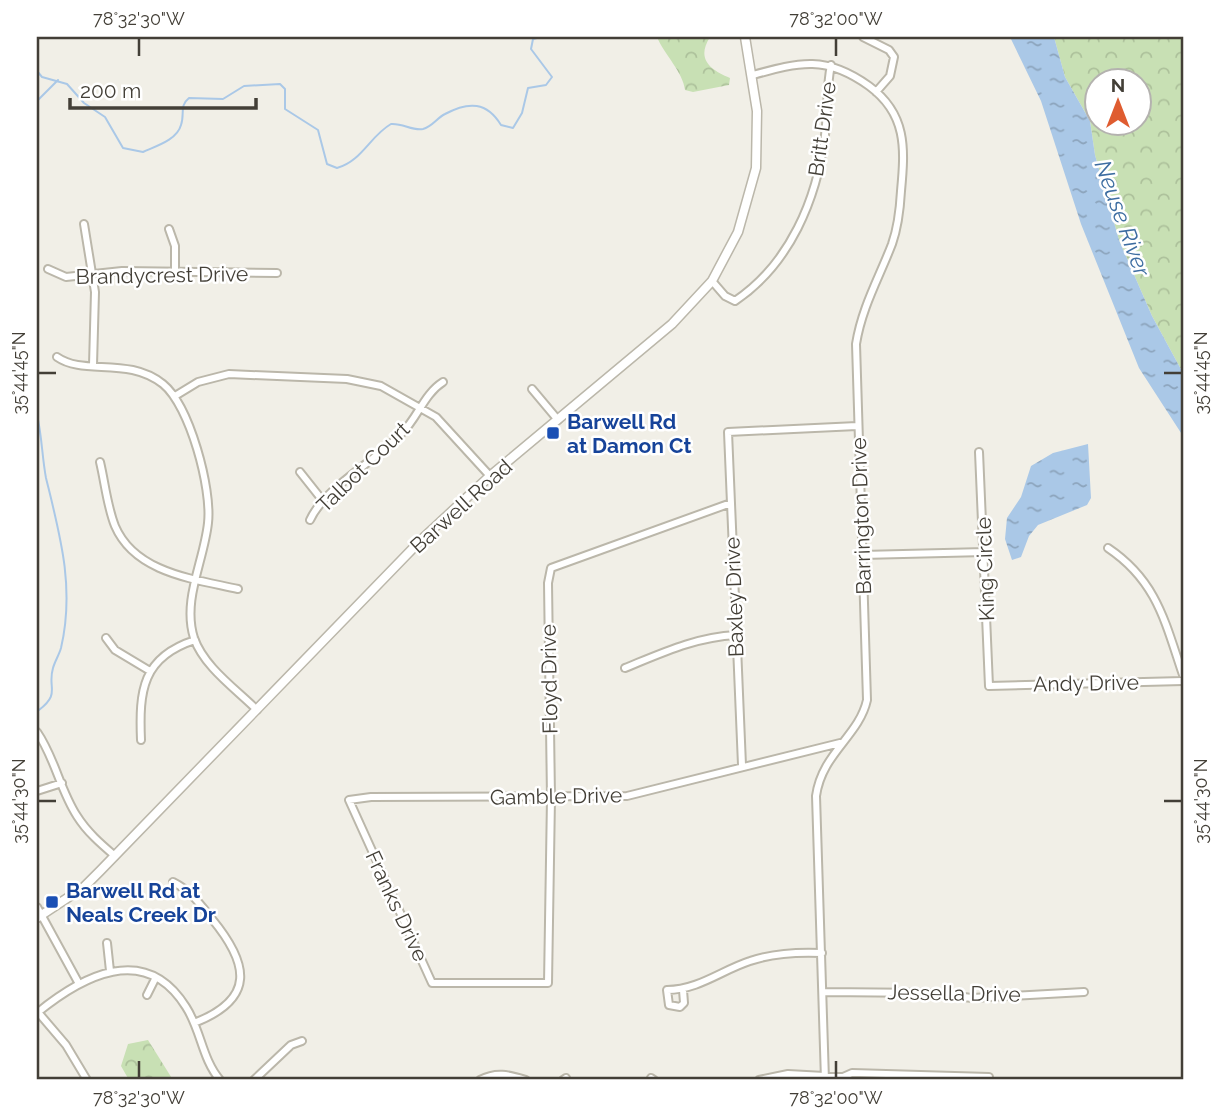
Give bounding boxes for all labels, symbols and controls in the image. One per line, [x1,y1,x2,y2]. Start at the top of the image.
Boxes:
text: 78°32'30"W [93,8,185,29]
text: 78°32'00"W [789,8,883,29]
scale bar [70,66,256,110]
north arrow [1084,66,1154,136]
text: N [1111,74,1125,96]
text: 200 m [80,78,141,103]
street label: Britt Drive [803,80,841,178]
water label: Neuse River [1090,156,1157,281]
street label: Brandycrest Drive [75,261,249,289]
text: 35°44'45"N [8,331,29,415]
text: 35°44'45"N [1190,331,1211,415]
place label: Barwell Rd at Damon Ct [567,409,691,458]
street label: Talbot Court [311,417,415,517]
marker: Barwell Rd at Damon Ct [545,425,561,441]
street label: Barrington Drive [846,437,876,595]
street label: Barwell Road [405,454,517,558]
street label: King Circle [971,516,999,622]
street label: Baxley Drive [719,537,749,657]
street label: Floyd Drive [536,624,562,734]
street label: Andy Drive [1033,670,1139,696]
text: 35°44'30"N [8,758,29,844]
text: 35°44'30"N [1190,758,1211,844]
street label: Gamble Drive [490,782,622,810]
street label: Franks Drive [360,847,434,965]
place label: Barwell Rd at Neals Creek Dr [66,878,216,927]
marker: Barwell Rd at Neals Creek Dr [44,894,60,910]
street label: Jessella Drive [887,979,1021,1007]
text: 78°32'30"W [93,1087,185,1108]
text: 78°32'00"W [789,1087,883,1108]

